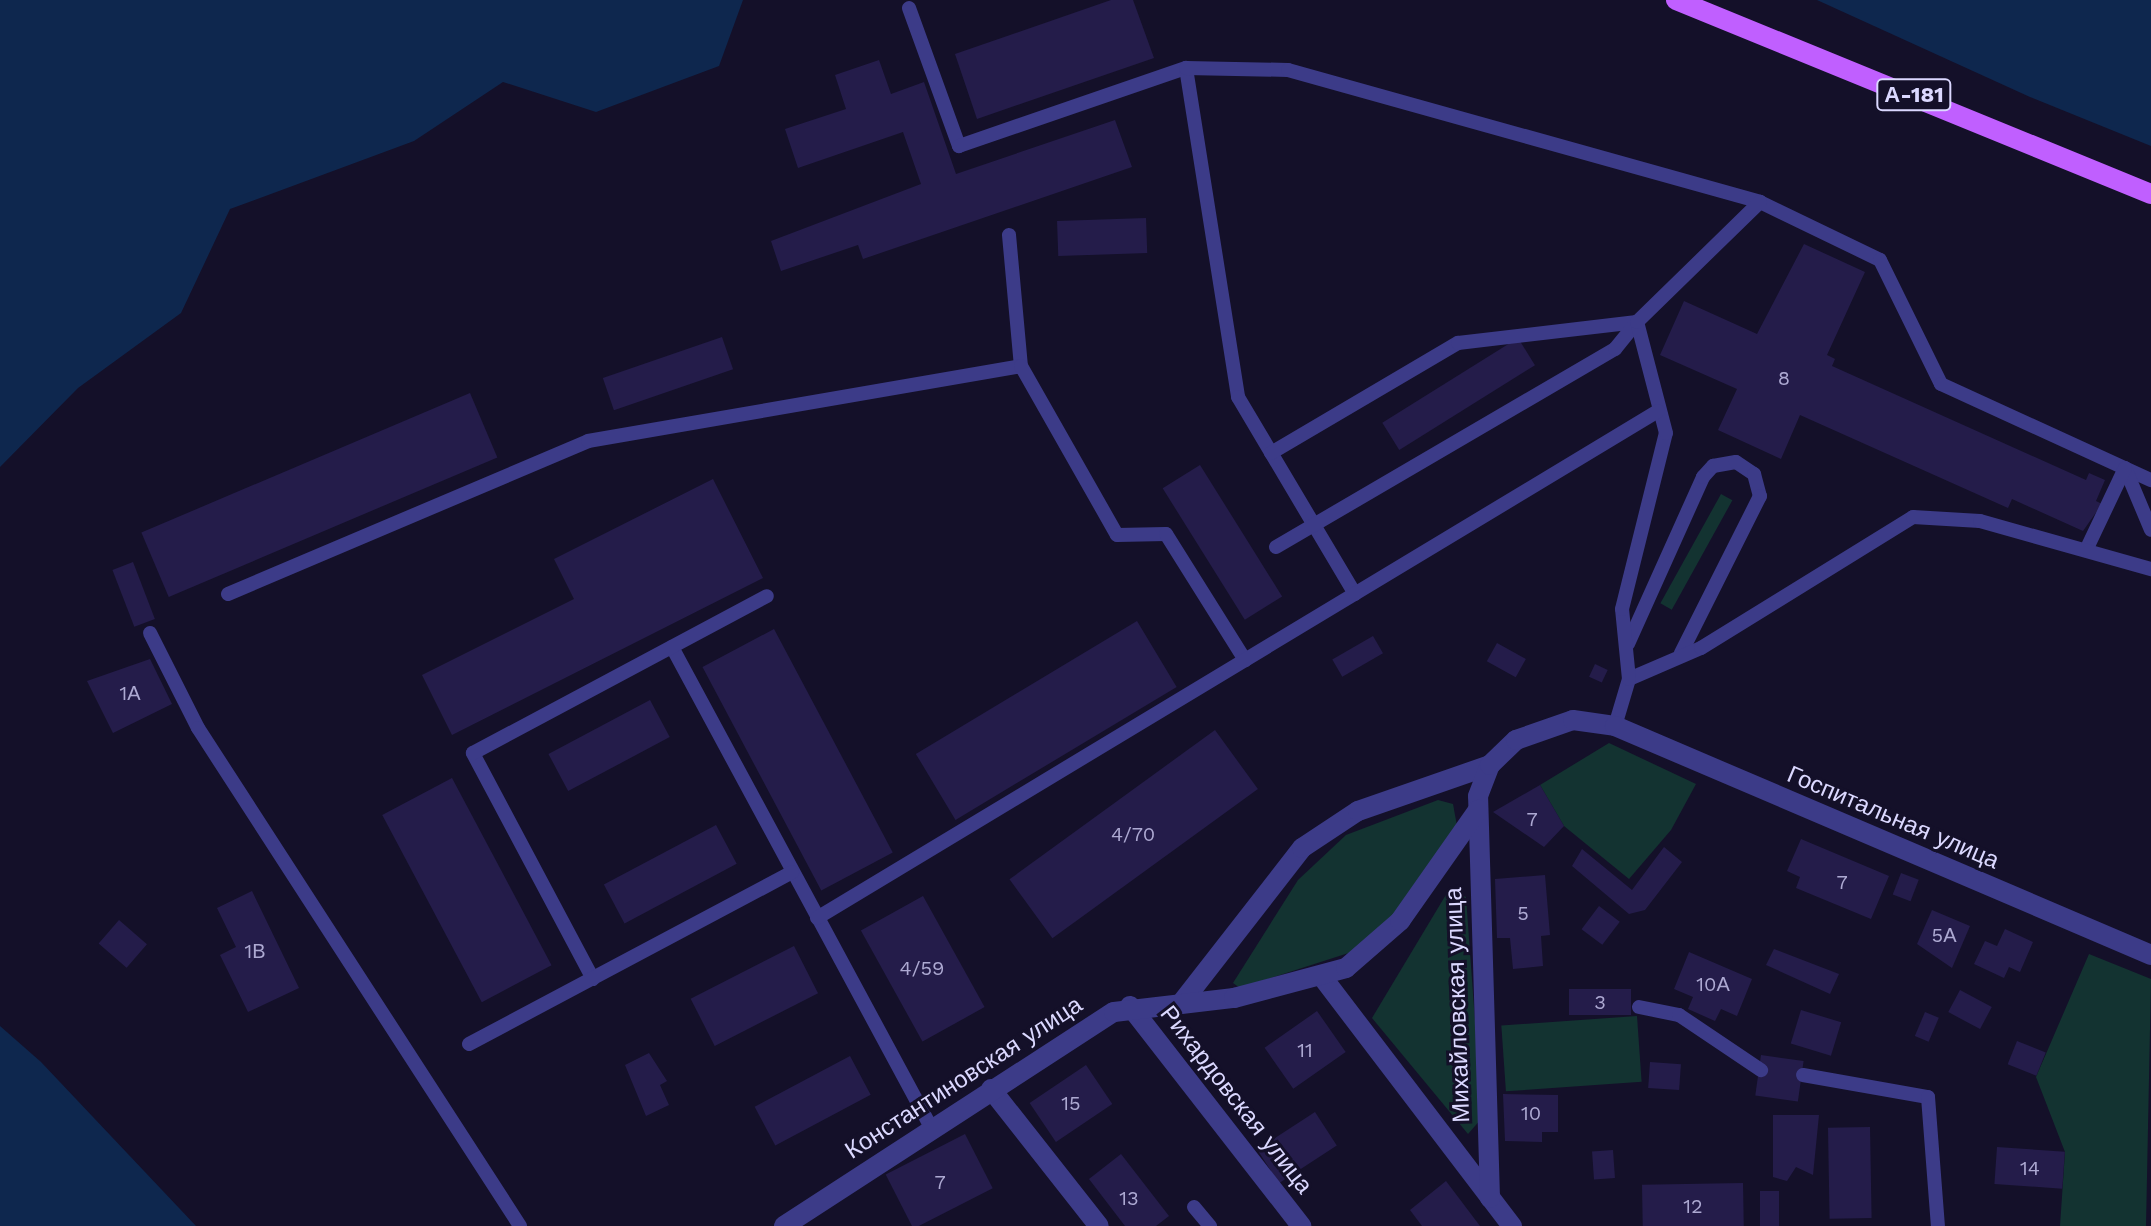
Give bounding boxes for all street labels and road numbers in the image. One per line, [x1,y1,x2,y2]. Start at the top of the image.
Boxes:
road number: А-181 [1876,77,1952,113]
street label: Госпитальная улица [1783,760,2003,876]
street label: Михайловская улица [1439,887,1477,1123]
street label: Константиновская улица [840,991,1088,1165]
street label: Рихардовская улица [1154,1000,1318,1200]

